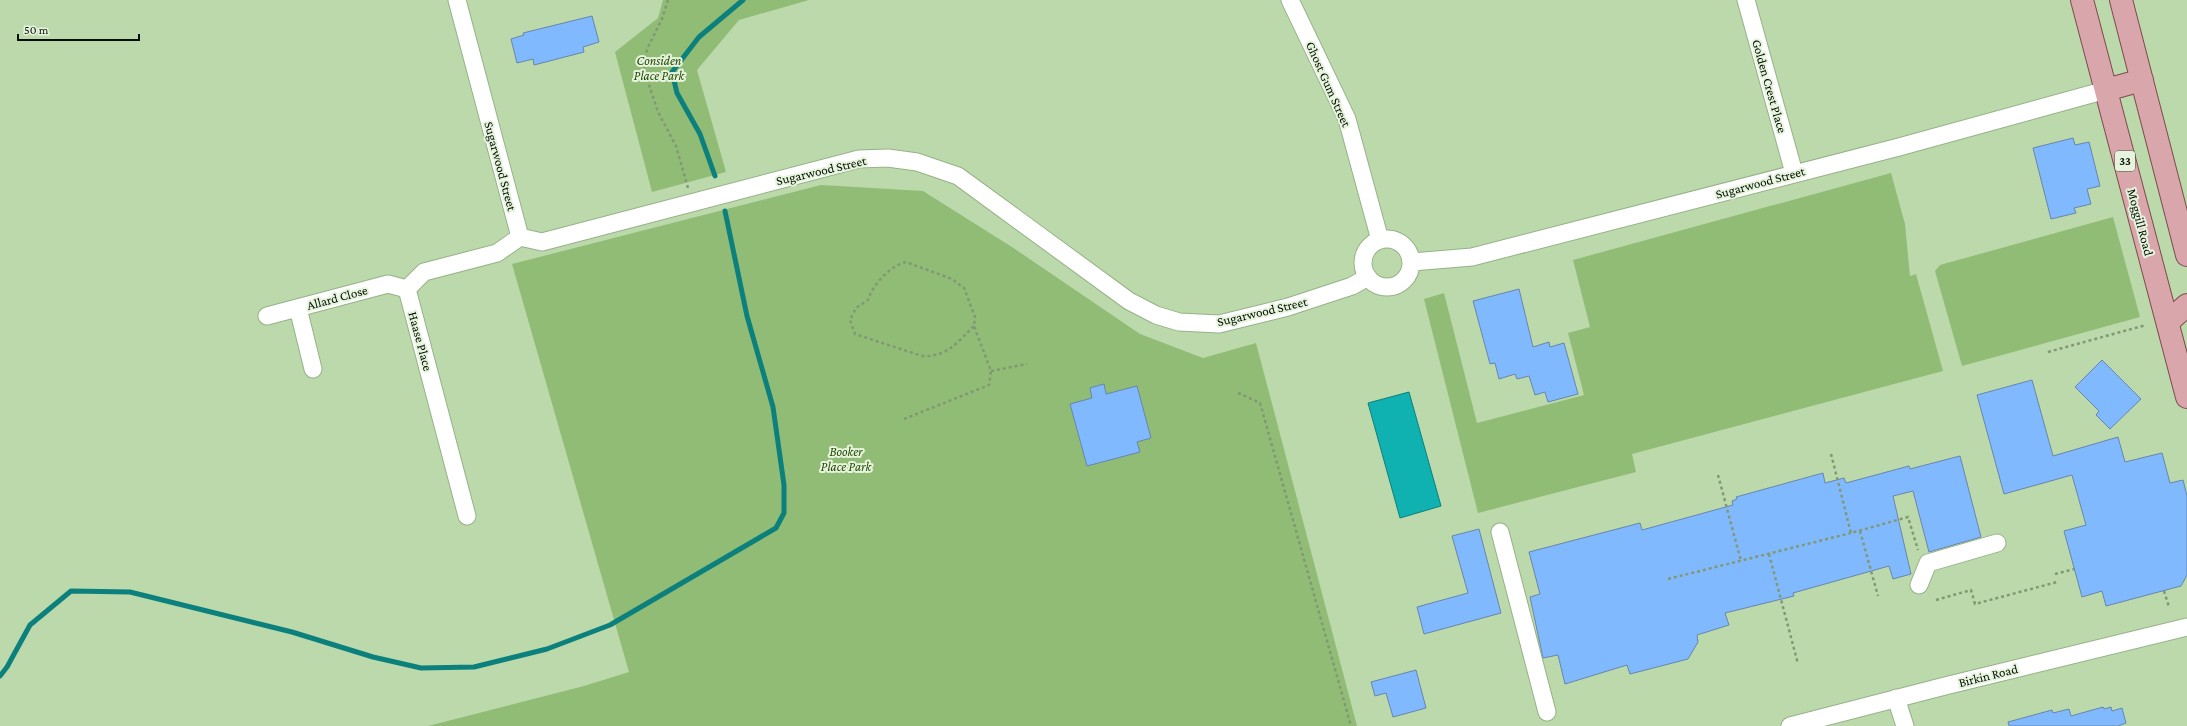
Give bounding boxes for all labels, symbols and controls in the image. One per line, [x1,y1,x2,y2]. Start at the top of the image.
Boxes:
scale bar [18,16,139,42]
text: 50 m [24,23,49,37]
street label: Golden Crest Place [1749,38,1790,135]
street label: Ghost Gum Street [1303,39,1354,130]
park label: Considen Place Park [634,53,685,83]
street label: Sugarwood Street [481,120,520,213]
road number: 33 [2115,151,2135,171]
street label: Sugarwood Street [775,153,868,188]
street label: Sugarwood Street [1714,163,1807,202]
street label: Moggill Road [2124,187,2157,257]
street label: Allard Close [305,282,369,313]
street label: Sugarwood Street [1216,294,1309,329]
street label: Haase Place [405,310,436,373]
park label: Booker Place Park [821,444,872,474]
street label: Birkin Road [1957,661,2019,690]

